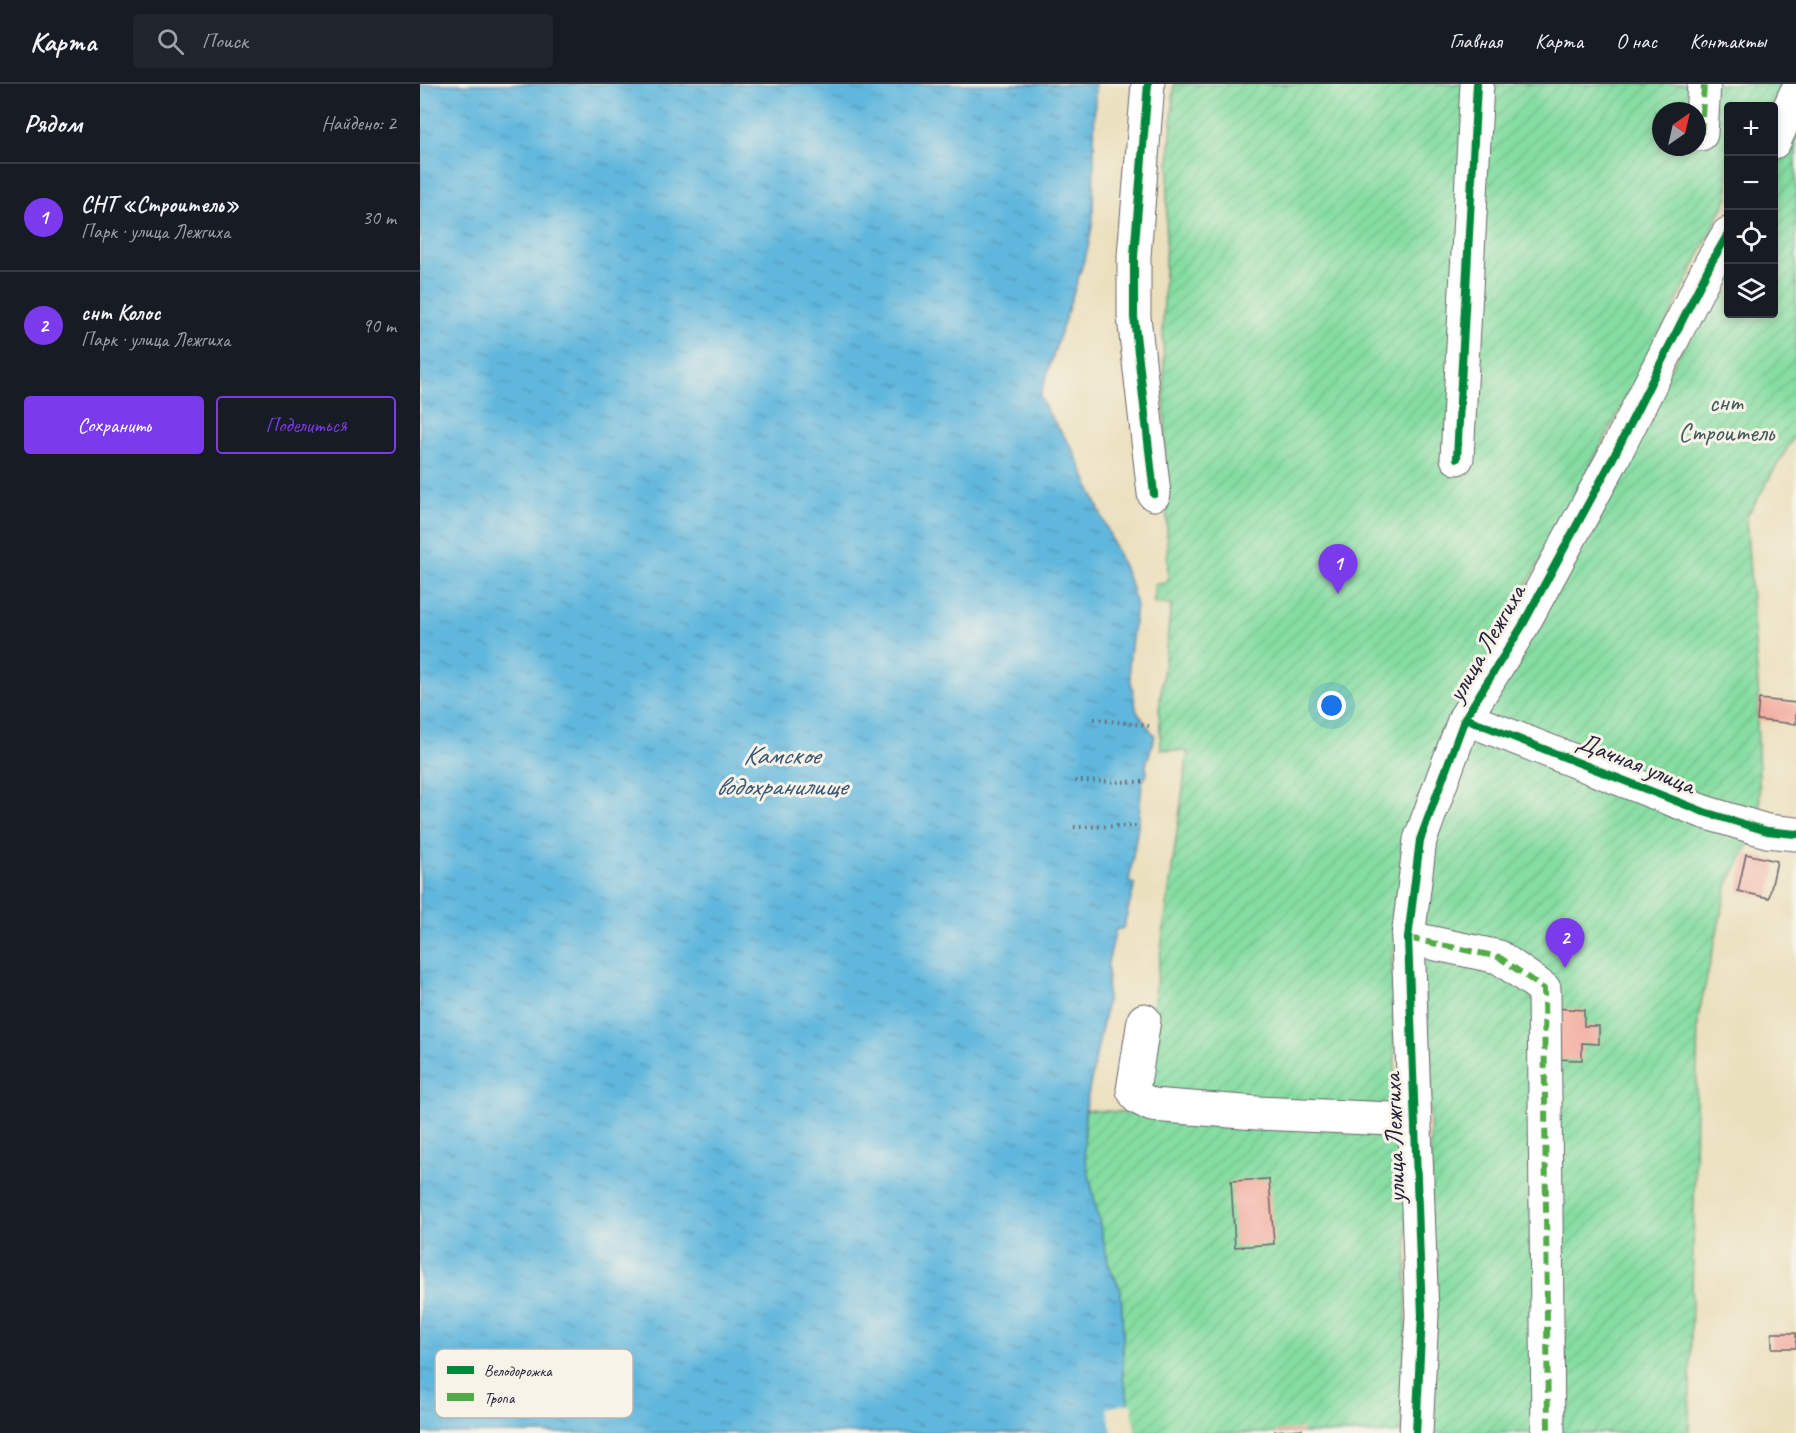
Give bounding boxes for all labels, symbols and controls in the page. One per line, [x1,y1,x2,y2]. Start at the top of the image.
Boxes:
search box [133,14,553,68]
text: Карта [30,24,97,59]
icon: search [154,25,187,58]
text: Поиск [202,27,248,55]
text: Главная [1449,28,1502,54]
text: Карта [1535,28,1583,54]
text: О нас [1616,28,1657,54]
text: Контакты [1690,28,1766,54]
north arrow [1652,102,1706,156]
map controls [1724,102,1778,318]
button: + [1724,102,1778,156]
text: Рядом [24,107,82,140]
text: Найдено: 2 [321,111,396,136]
button: − [1724,156,1778,210]
text: СНТ «Строитель» [81,191,239,219]
text: 1 [39,205,48,230]
text: 30 m [362,205,396,230]
button: locate [1724,210,1778,264]
text: Парк · улица Лежгиха [81,219,230,244]
button: layers [1724,264,1778,318]
text: снт Колос [81,299,160,327]
text: 2 [39,313,48,338]
text: 90 m [362,313,396,338]
text: Парк · улица Лежгиха [81,327,230,352]
park label: снт Строитель [1678,386,1776,449]
button: Сохранить [24,396,204,454]
button: Поделиться [216,396,396,454]
pin: 1 [1318,544,1358,594]
street label: улица Лежгиха [1438,576,1534,709]
your location [1317,691,1346,720]
street label: Дачная улица [1572,724,1702,802]
water label: Камское водохранилище [716,738,850,803]
pin: 2 [1546,918,1584,968]
street label: улица Лежгиха [1375,1070,1413,1206]
legend [435,1349,633,1418]
text: Велодорожка [484,1361,553,1381]
text: Тропа [484,1388,516,1408]

